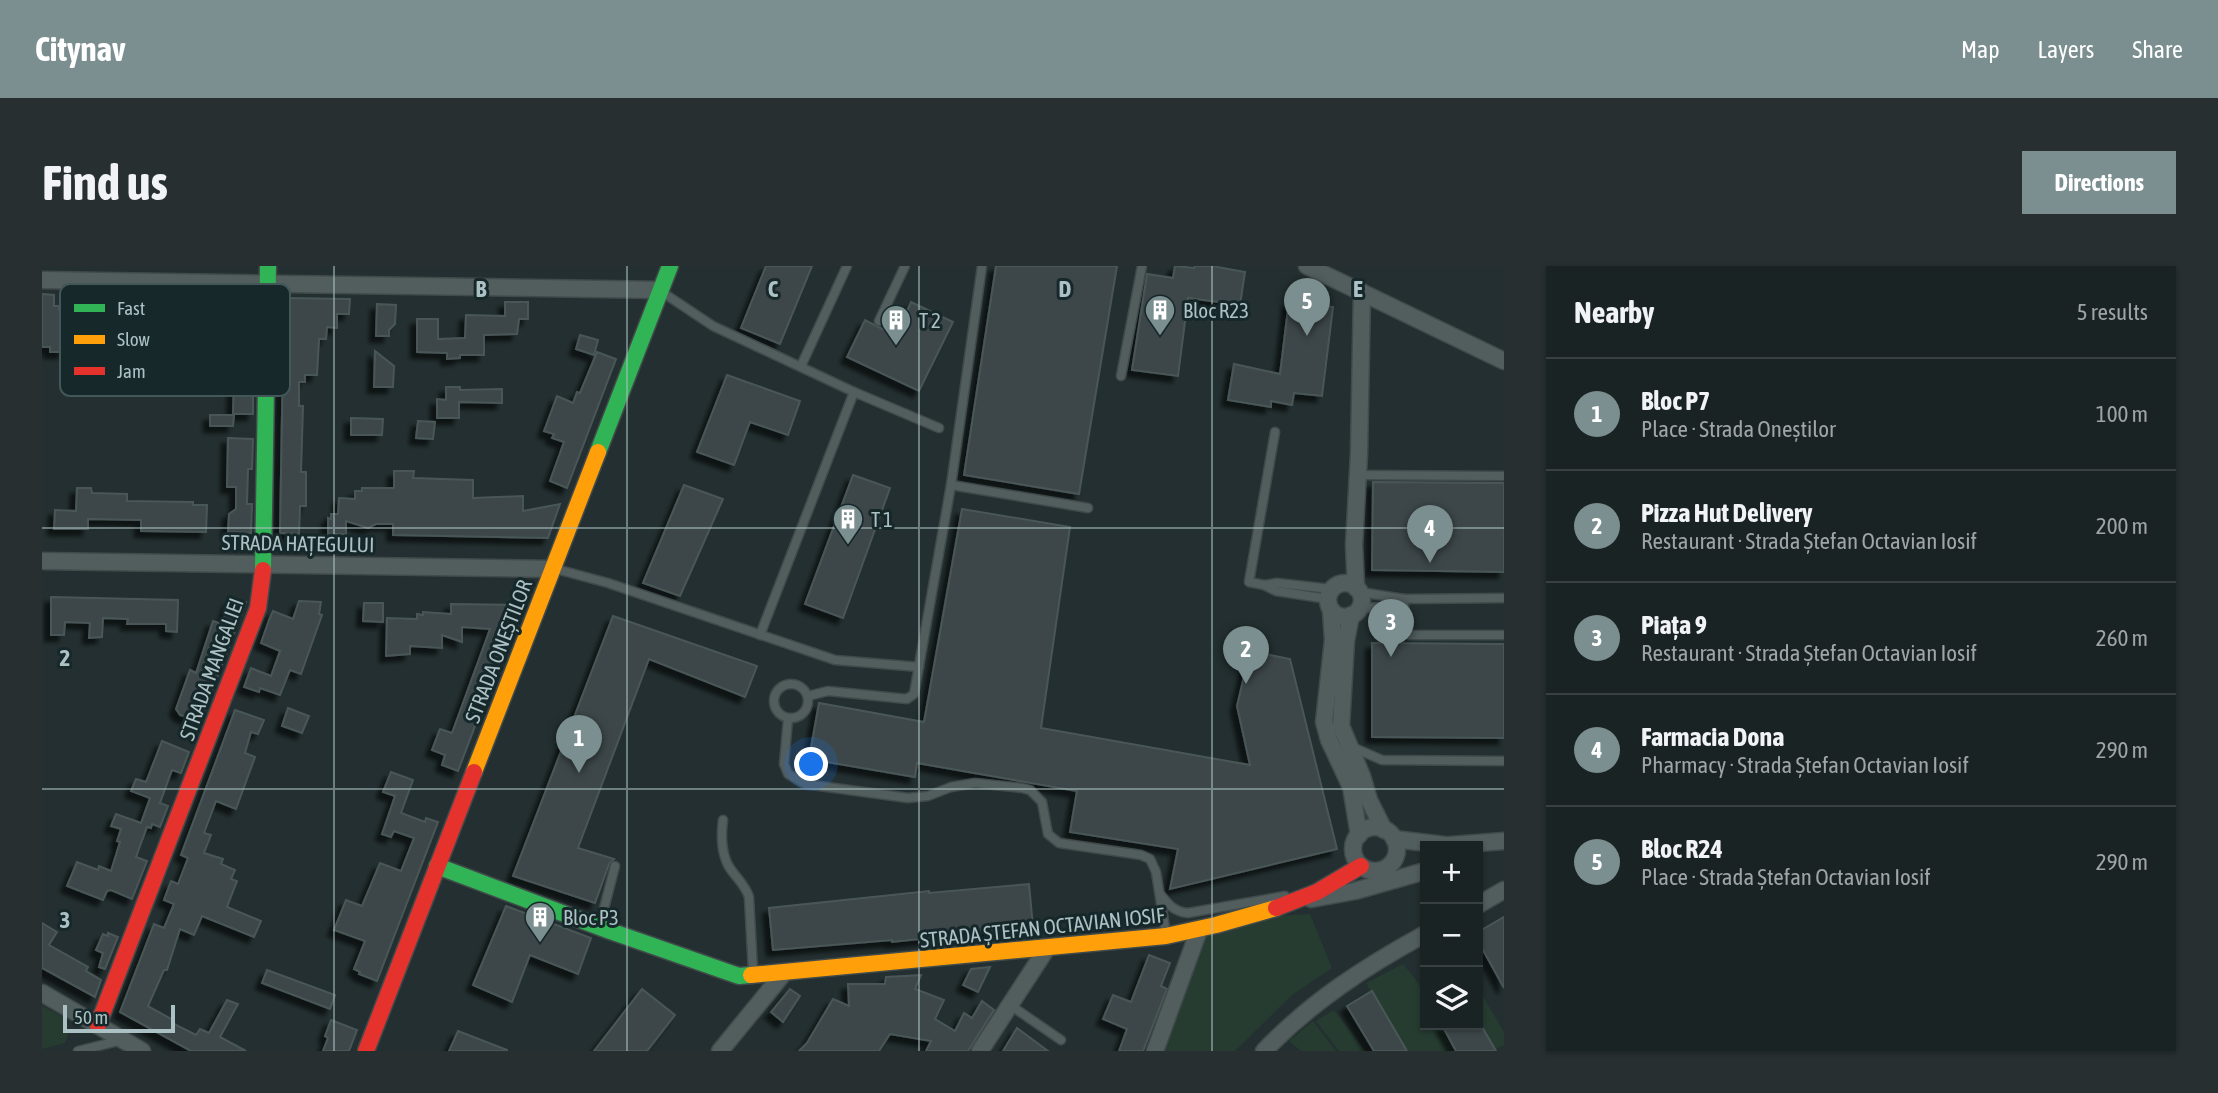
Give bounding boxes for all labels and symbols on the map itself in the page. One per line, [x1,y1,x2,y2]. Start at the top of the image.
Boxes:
text: B [476,276,487,302]
text: C [768,276,779,302]
text: D [1059,276,1072,302]
text: E [1353,276,1363,302]
pin: 5 [1284,278,1330,336]
legend [60,284,290,396]
building icon: Bloc R23 [1143,293,1177,337]
text: Fast [117,297,145,319]
place label: Bloc R23 [1183,298,1249,322]
building icon: T 2 [879,303,913,347]
place label: T 2 [919,308,941,332]
text: Slow [117,328,151,350]
text: Jam [117,360,146,382]
building icon: T 1 [831,502,865,546]
pin: 4 [1407,505,1453,563]
place label: T 1 [871,507,893,531]
street label: STRADA HAȚEGULUI [221,530,375,556]
street label: STRADA ONEȘTILOR [460,576,536,726]
street label: STRADA MANGALIEI [174,595,248,743]
pin: 3 [1368,599,1414,657]
pin: 2 [1223,626,1269,684]
text: 2 [60,645,70,671]
pin: 1 [556,715,602,773]
your location [794,747,828,781]
building icon: Bloc P3 [523,900,557,944]
street label: STRADA ȘTEFAN OCTAVIAN IOSIF [919,902,1166,952]
place label: Bloc P3 [563,905,619,929]
text: 3 [60,907,70,933]
scale bar [63,1002,175,1034]

